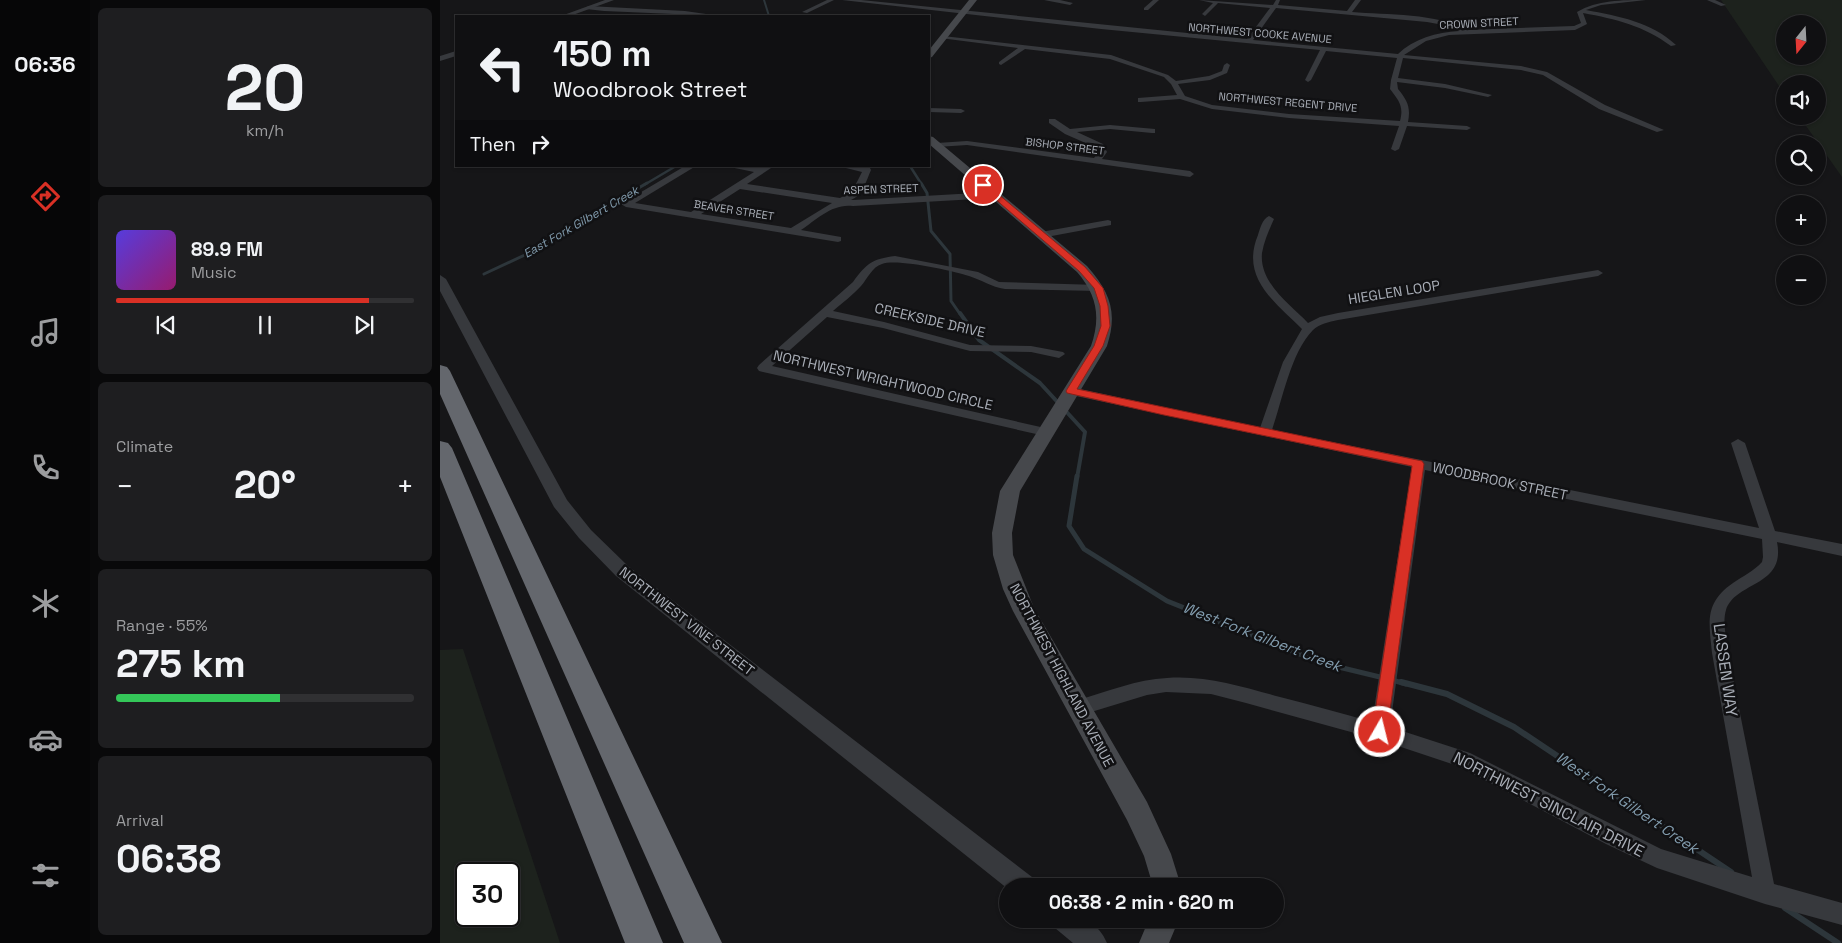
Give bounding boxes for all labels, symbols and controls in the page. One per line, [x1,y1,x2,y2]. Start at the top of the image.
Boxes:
street label: CROWN STREET [1439,14,1520,32]
north arrow [1776,15,1826,65]
map controls [1776,15,1826,305]
street label: NORTHWEST COOKE AVENUE [1188,20,1332,46]
text: 150 m [553,32,651,76]
icon: left [470,35,535,100]
text: 20 [225,46,305,129]
text: 06:36 [14,50,76,78]
text: Woodbrook Street [553,75,747,103]
button: sound [1776,75,1826,125]
street label: NORTHWEST REGENT DRIVE [1218,89,1358,115]
text: km/h [246,120,284,141]
icon: right [526,130,554,158]
text: Then [470,132,516,157]
street label: BISHOP STREET [1025,134,1106,158]
button: search [1776,135,1826,185]
pin [962,164,1004,206]
icon: arrive [969,171,997,199]
icon: directions [28,179,63,214]
street label: ASPEN STREET [843,181,919,197]
water label: East Fork Gilbert Creek [520,182,643,262]
button: + [1776,195,1826,245]
street label: BEAVER STREET [693,197,776,223]
text: 89.9 FM [191,237,263,262]
button: − [1776,255,1826,305]
text: Music [191,262,237,283]
street label: HIEGLEN LOOP [1347,276,1441,308]
street label: CREEKSIDE DRIVE [873,299,987,341]
icon: previous [152,311,180,339]
icon: pause [251,311,279,339]
icon: next [350,311,378,339]
icon: music [28,315,63,350]
street label: NORTHWEST WRIGHTWOOD CIRCLE [771,346,995,414]
text: Climate [116,436,173,457]
icon: phone [28,450,63,485]
street label: WOODBROOK STREET [1431,458,1569,504]
text: 20° [234,461,296,509]
text: − [116,468,133,504]
text: + [397,468,414,504]
street label: NORTHWEST VINE STREET [616,563,758,679]
street label: NORTHWEST HIGHLAND AVENUE [1006,580,1118,770]
icon: climate [28,586,63,621]
water label: West Fork Gilbert Creek [1180,598,1346,676]
text: Range · 55% [116,615,208,636]
street label: LASSEN WAY [1709,622,1742,718]
text: 275 km [116,640,246,688]
position arrow [1353,705,1405,757]
icon: car [28,722,63,757]
street label: NORTHWEST SINCLAIR DRIVE [1450,747,1648,862]
water label: West Fork Gilbert Creek [1552,748,1704,859]
text: Arrival [116,810,164,831]
text: 06:38 [116,835,221,883]
icon: filters [28,858,63,893]
speed limit sign: 30 [455,862,520,927]
text: 06:38 · 2 min · 620 m [1049,890,1234,915]

